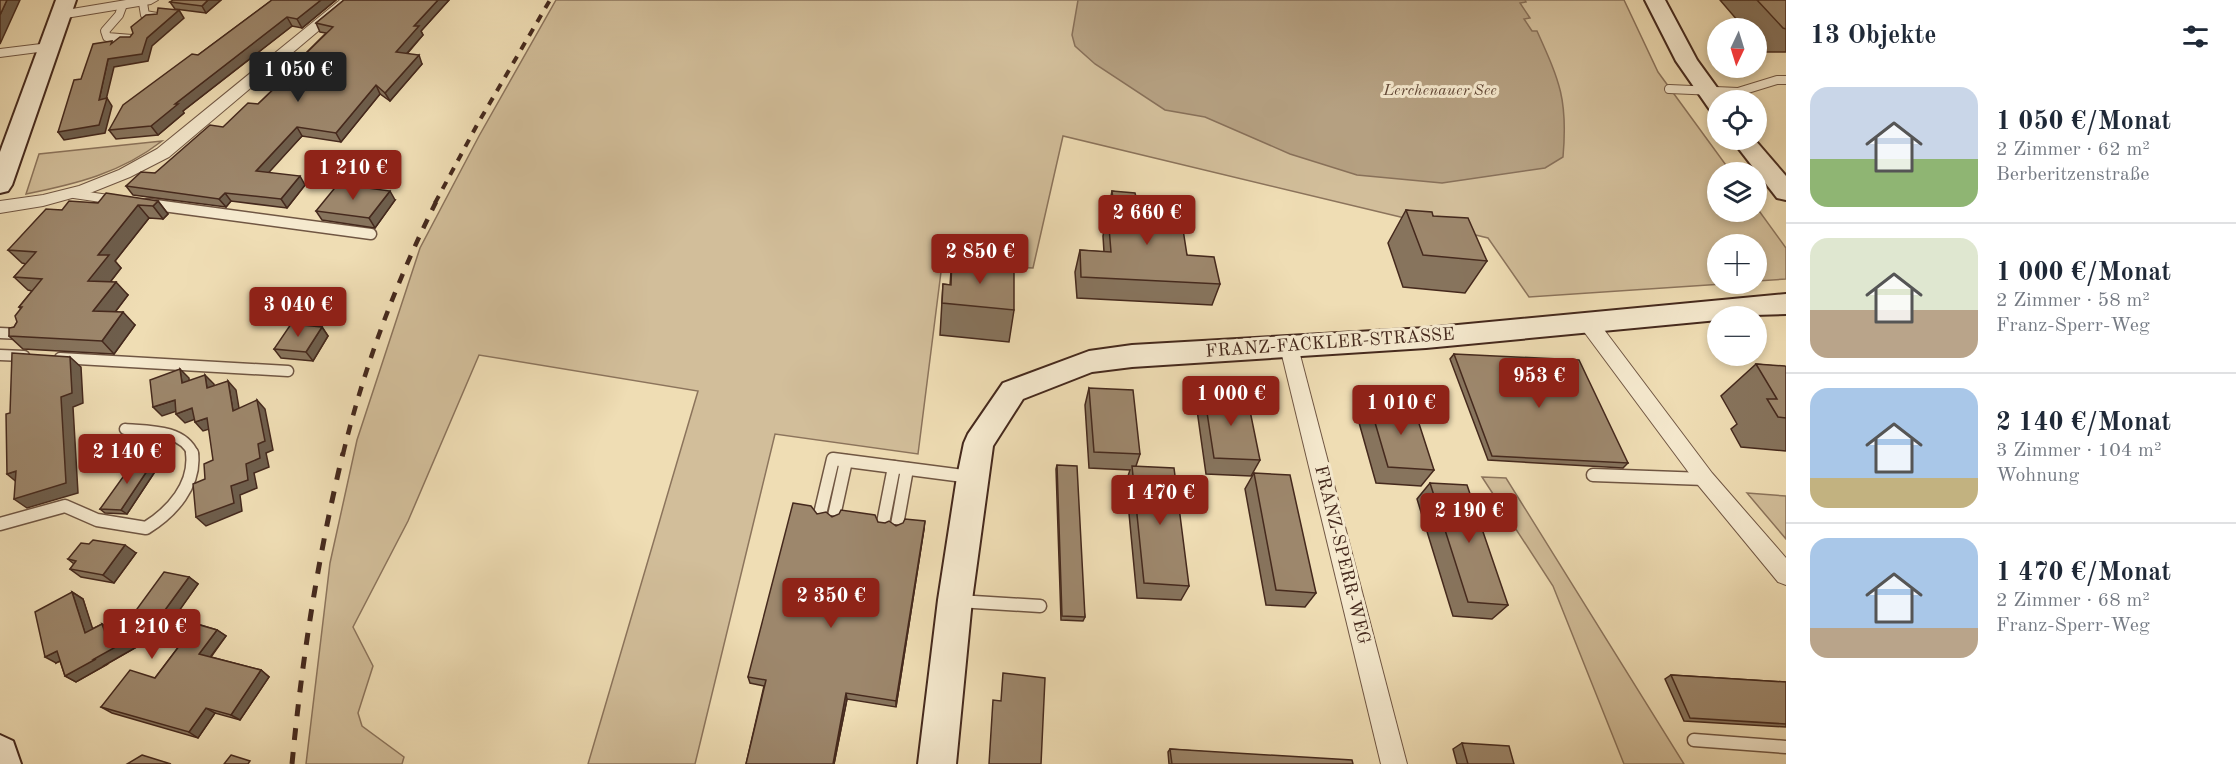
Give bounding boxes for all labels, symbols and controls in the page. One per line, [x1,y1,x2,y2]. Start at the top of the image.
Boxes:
north arrow [1707,18,1767,78]
map controls [1707,18,1767,366]
icon: filters [2179,20,2212,53]
text: 13 Objekte [1810,23,1937,49]
pin: 1 050 € [243,52,353,103]
text: 1 050 € [263,61,333,81]
water label: Lerchenauer See [1382,83,1497,99]
button: locate [1707,90,1767,150]
text: 1 050 €/Monat [1996,109,2171,135]
icon: home [1858,111,1930,183]
text: 2 Zimmer · 62 m² [1996,140,2150,160]
pin: 1 210 € [298,150,408,201]
text: 1 210 € [318,159,388,179]
button: layers [1707,162,1767,222]
text: Berberitzenstraße [1996,165,2150,185]
pin: 2 660 € [1092,195,1202,246]
text: 2 660 € [1112,204,1182,224]
pin: 2 850 € [925,234,1035,285]
button: + [1707,234,1767,294]
text: 2 850 € [945,243,1015,263]
text: 1 000 €/Monat [1996,260,2171,286]
icon: home [1858,262,1930,334]
pin: 3 040 € [243,287,353,338]
text: 2 Zimmer · 58 m² [1996,291,2150,311]
text: 3 040 € [263,296,333,316]
button: − [1707,306,1767,366]
text: Franz-Sperr-Weg [1996,316,2150,336]
street label: FRANZ-FACKLER-STRASSE [1205,325,1455,361]
pin: 953 € [1497,358,1581,409]
text: 953 € [1513,367,1565,387]
pin: 1 000 € [1176,376,1286,427]
text: 1 000 € [1196,385,1266,405]
pin: 1 010 € [1346,385,1456,436]
text: 1 010 € [1366,394,1436,414]
text: 2 140 €/Monat [1996,410,2171,436]
icon: home [1858,412,1930,484]
pin: 2 140 € [72,434,182,485]
text: 3 Zimmer · 104 m² [1996,441,2161,461]
text: 2 140 € [92,443,162,463]
street label: FRANZ-SPERR-WEG [1311,464,1373,646]
text: Wohnung [1996,466,2079,486]
pin: 1 470 € [1105,475,1215,526]
text: 1 470 € [1125,484,1195,504]
pin: 2 190 € [1414,493,1524,544]
text: 2 190 € [1434,502,1504,522]
text: 1 470 €/Monat [1996,560,2171,586]
icon: home [1858,562,1930,634]
pin: 2 350 € [776,578,886,629]
text: 2 350 € [796,587,866,607]
text: 2 Zimmer · 68 m² [1996,591,2150,611]
pin: 1 210 € [97,609,207,660]
text: Franz-Sperr-Weg [1996,616,2150,636]
text: 1 210 € [117,618,187,638]

